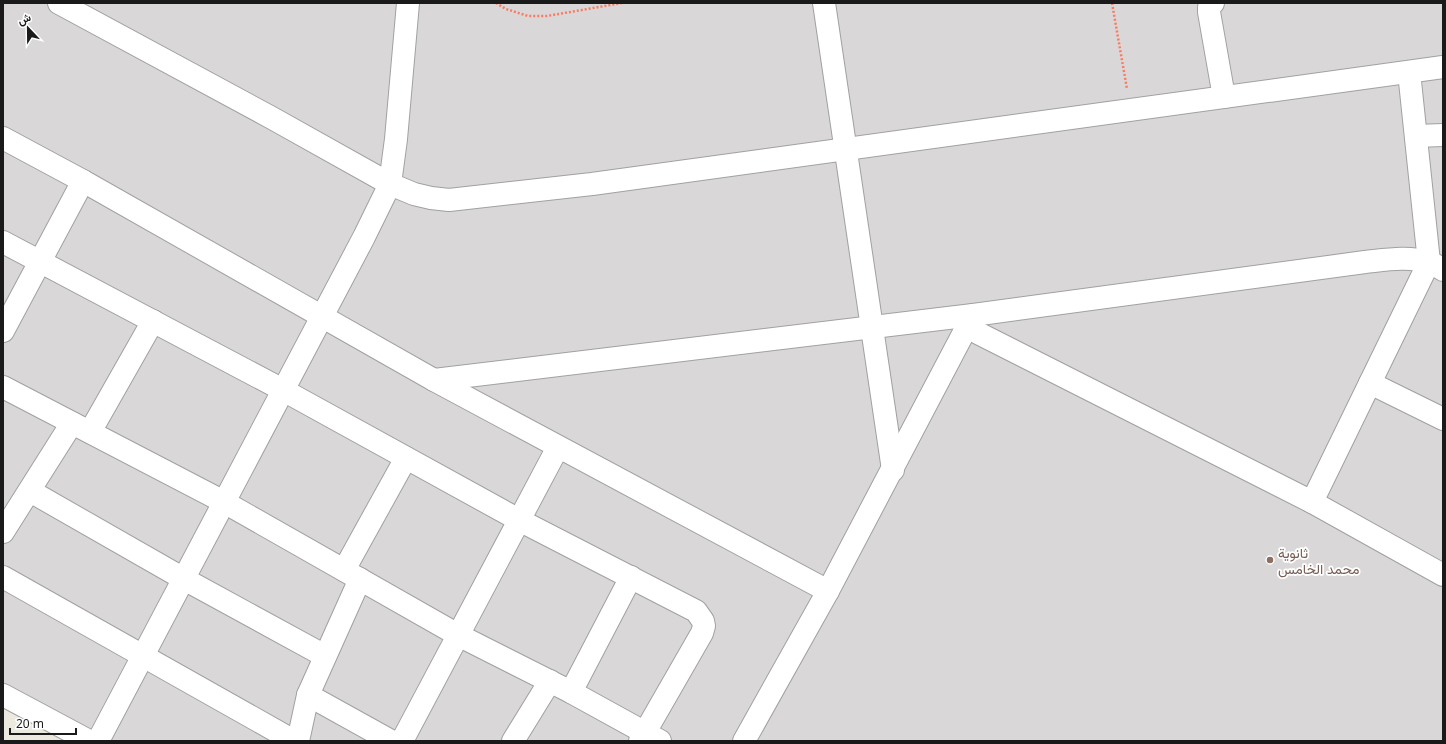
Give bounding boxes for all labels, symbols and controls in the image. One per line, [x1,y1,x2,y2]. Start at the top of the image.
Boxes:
north arrow [8,8,48,48]
text: ش [15,9,33,28]
place label: ثانوية محمد الخامس [1278,543,1359,578]
marker: ثانوية محمد الخامس [1265,555,1275,565]
scale bar [10,710,76,736]
text: 20 m [16,715,44,732]

